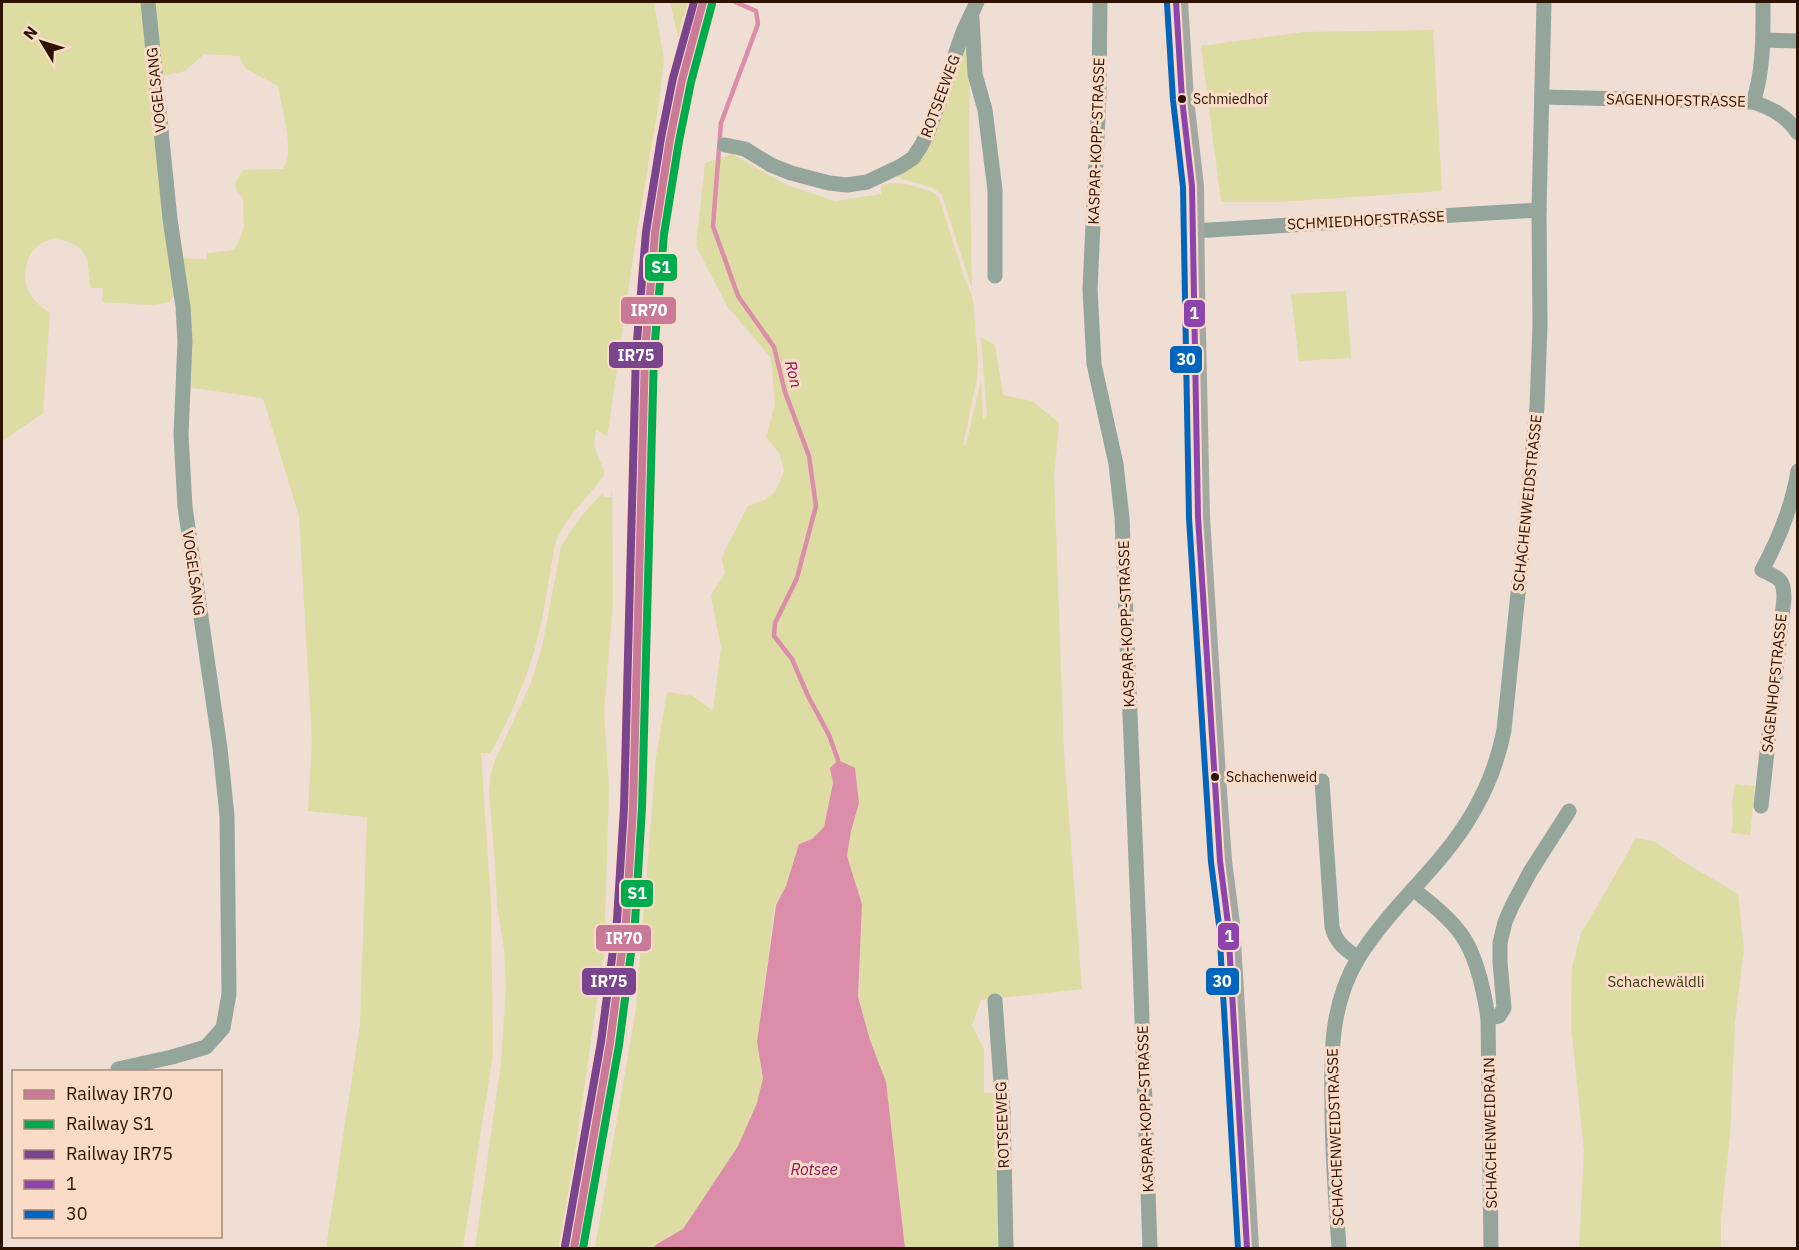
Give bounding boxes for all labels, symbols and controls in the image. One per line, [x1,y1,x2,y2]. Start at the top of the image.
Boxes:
north arrow [12,12,72,72]
text: N [19,22,42,43]
street label: VOGELSANG [142,46,170,134]
street label: ROTSEEWEG [916,52,964,140]
street label: KASPAR-KOPP-STRASSE [1084,57,1108,225]
street label: SAGENHOFSTRASSE [1606,89,1746,111]
place label: Schmiedhof [1193,90,1268,108]
marker: Schmiedhof [1176,93,1188,105]
street label: SCHMIEDHOFSTRASSE [1287,206,1445,234]
line badge: S1 [644,253,678,282]
text: S1 [651,257,671,277]
line badge: IR70 [620,296,677,325]
line badge: 1 [1183,299,1206,328]
text: IR70 [631,300,668,320]
text: 1 [1189,303,1199,323]
line badge: IR75 [608,341,664,369]
text: IR75 [618,345,655,365]
line badge: 30 [1169,345,1203,374]
text: 30 [1176,349,1196,369]
water label: Ron [781,358,807,390]
street label: SCHACHENWEIDSTRASSE [1508,414,1546,592]
street label: VOGELSANG [179,529,209,617]
street label: KASPAR-KOPP-STRASSE [1114,540,1138,708]
street label: SAGENHOFSTRASSE [1757,612,1791,754]
place label: Schachenweid [1226,768,1317,786]
marker: Schachenweid [1209,771,1221,783]
line badge: S1 [620,879,654,908]
text: S1 [627,883,647,903]
line badge: 1 [1217,922,1240,951]
line badge: IR70 [595,924,652,952]
text: 1 [1224,926,1234,946]
text: IR70 [606,928,643,948]
line badge: IR75 [581,967,637,996]
line badge: 30 [1205,967,1240,996]
text: IR75 [591,971,628,991]
text: 30 [1212,971,1232,991]
park label: Schachewäldli [1607,972,1705,991]
street label: KASPAR-KOPP-STRASSE [1133,1025,1157,1193]
street label: SCHACHENWEIDSTRASSE [1322,1048,1348,1226]
street label: SCHACHENWEIDRAIN [1479,1057,1501,1209]
legend [12,1070,222,1238]
street label: ROTSEEWEG [991,1081,1013,1169]
text: Railway IR70 [66,1082,173,1105]
text: Railway S1 [66,1112,154,1135]
text: Railway IR75 [66,1142,173,1165]
water label: Rotsee [790,1159,838,1179]
text: 1 [66,1172,77,1195]
text: 30 [66,1202,88,1225]

